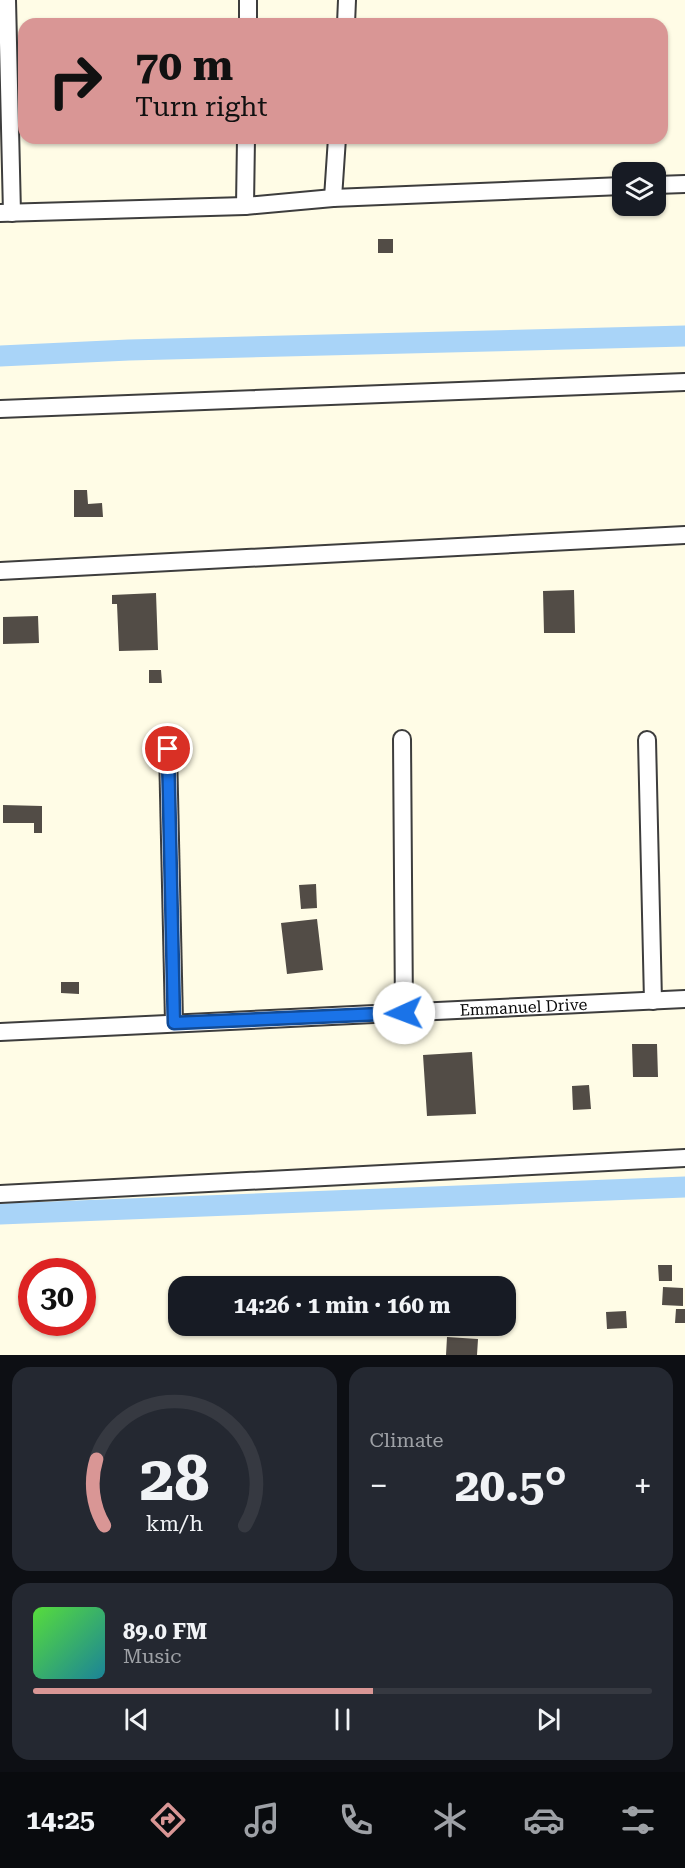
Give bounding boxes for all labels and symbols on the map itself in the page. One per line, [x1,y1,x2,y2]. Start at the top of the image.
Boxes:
pin [142,723,193,774]
position arrow [372,981,436,1045]
street label: Emmanuel Drive [459,994,588,1019]
speed limit sign: 30 [18,1258,96,1336]

